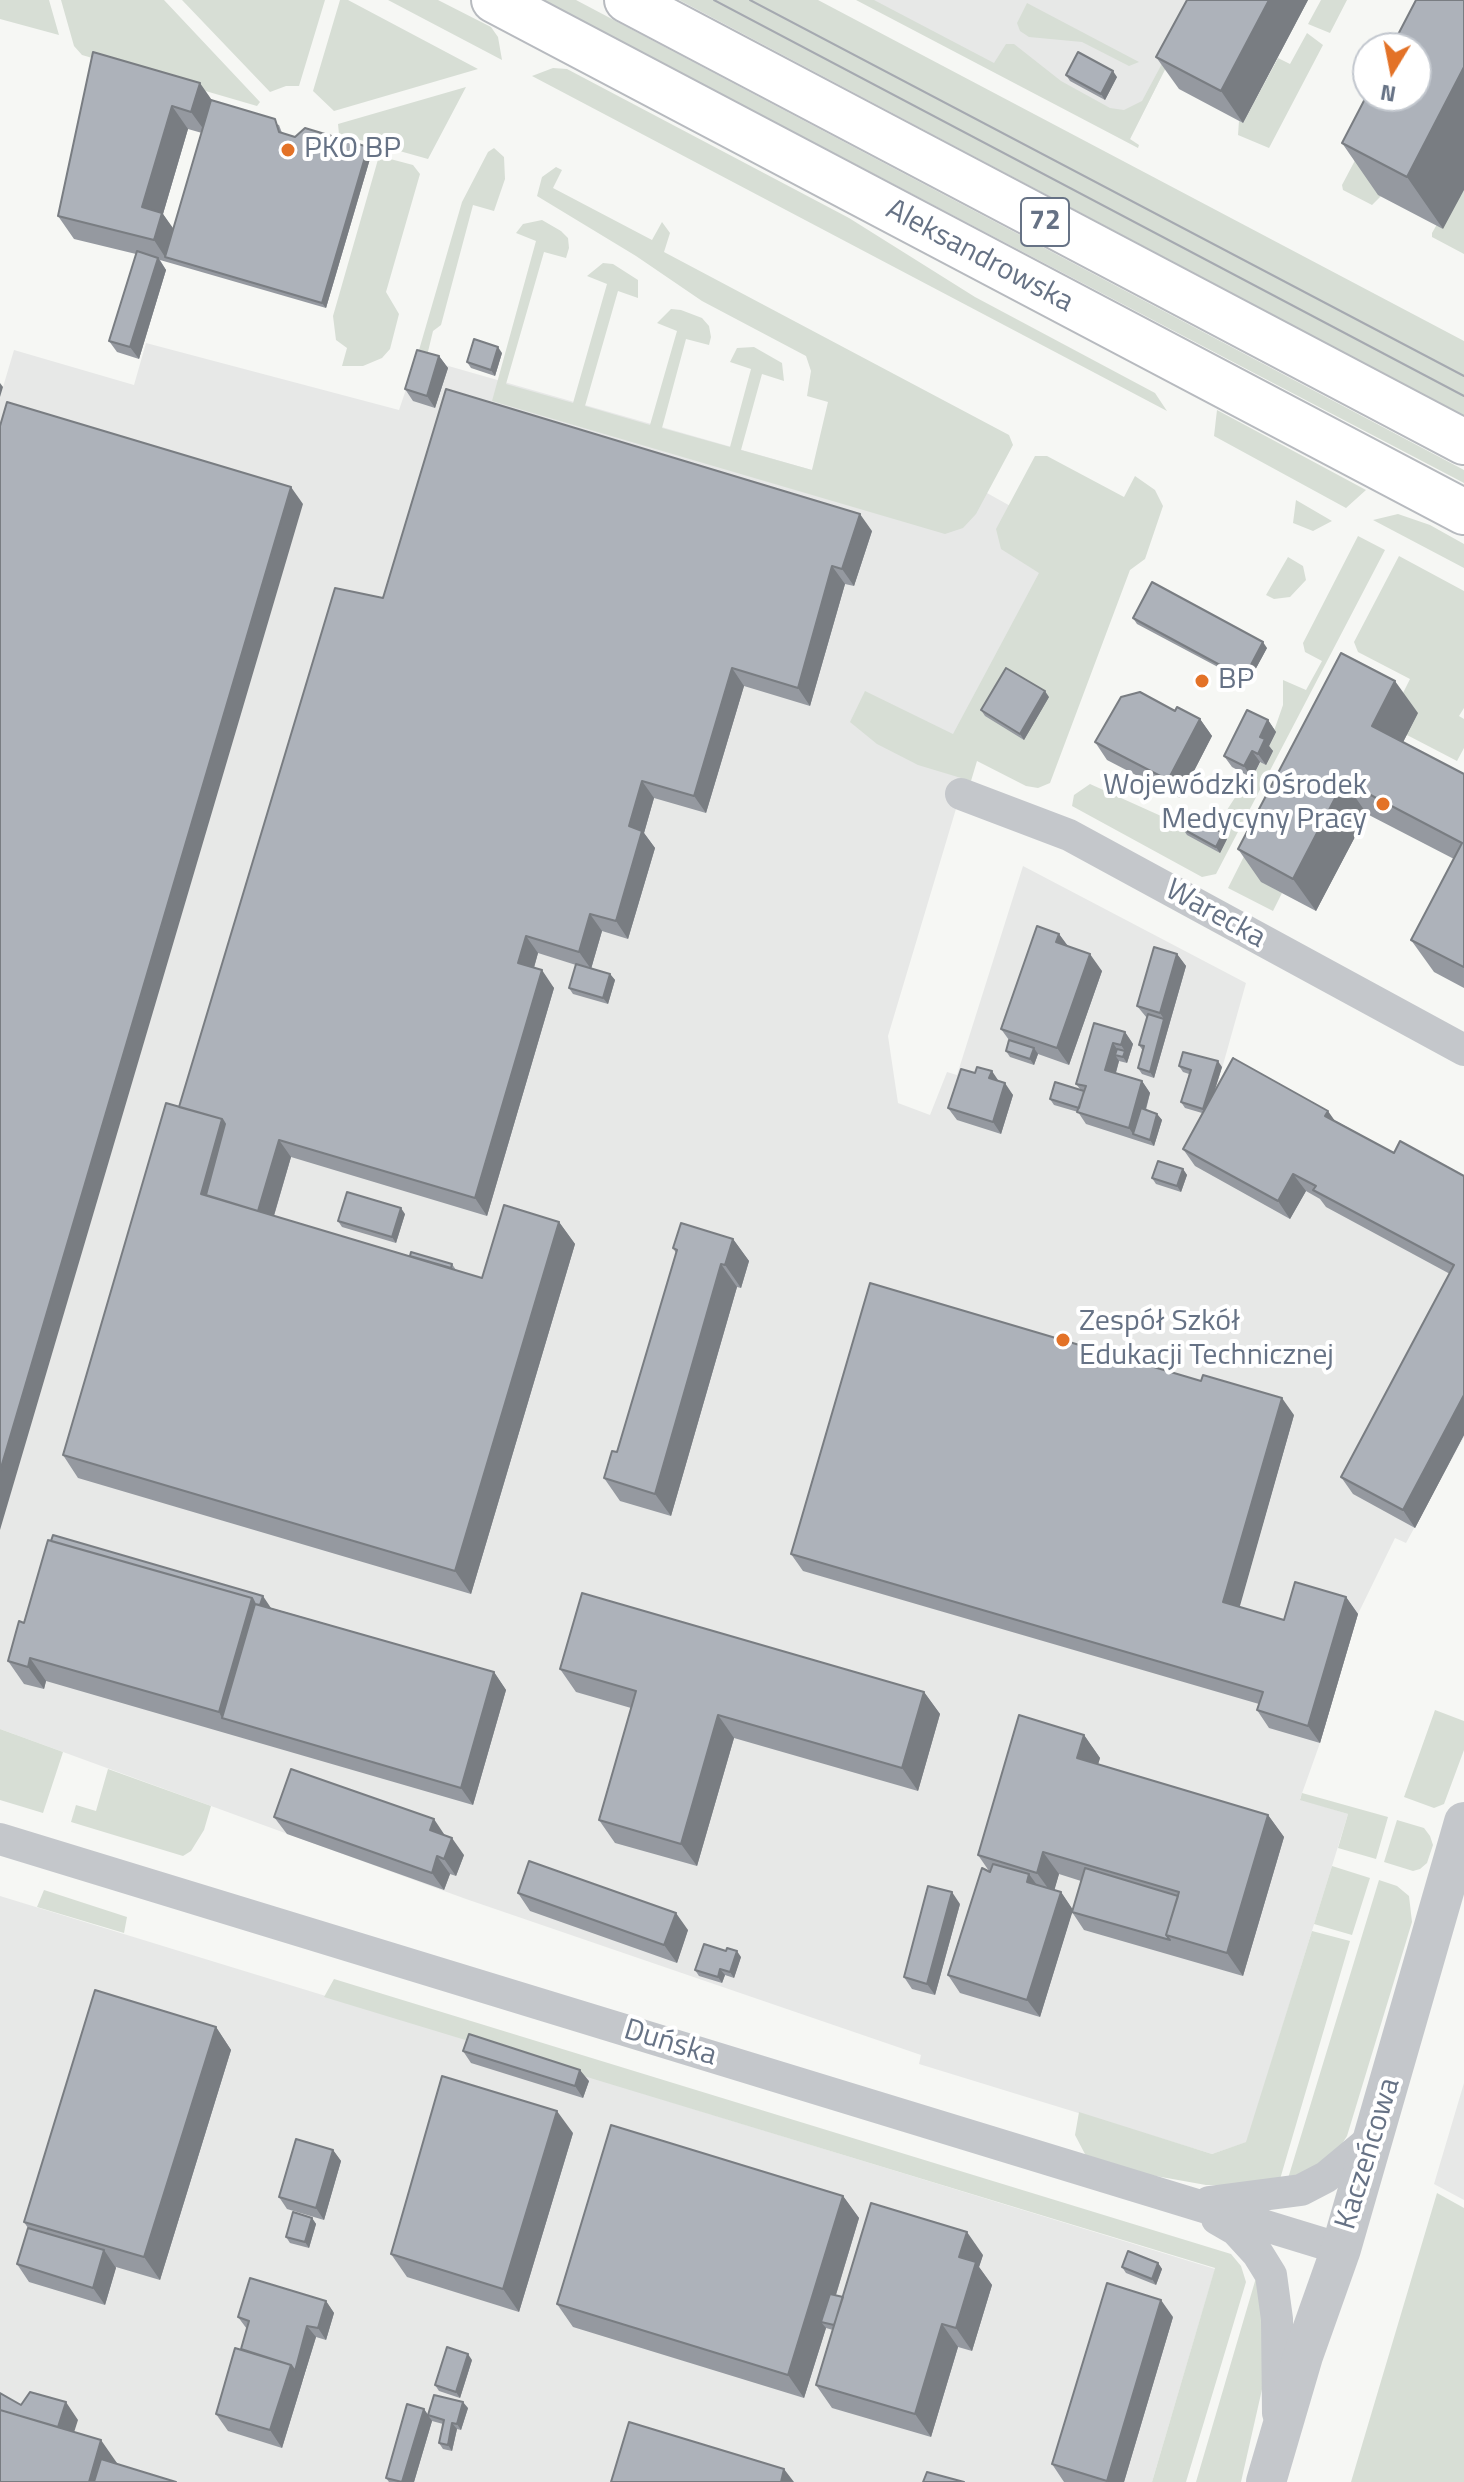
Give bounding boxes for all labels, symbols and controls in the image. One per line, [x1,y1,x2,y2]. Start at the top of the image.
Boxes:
north arrow [1352,32,1432,112]
text: N [1378,76,1399,112]
place label: PKO BP [304,132,401,168]
marker: PKO BP [279,141,297,159]
street label: Aleksandrowska [879,193,1079,321]
road number: 72 [1021,198,1069,246]
place label: BP [1218,663,1254,699]
marker: BP [1193,672,1211,690]
place label: Wojewódzki Ośrodek Medycyny Pracy [1103,769,1367,840]
marker: Wojewódzki Ośrodek Medycyny Pracy [1374,795,1392,813]
street label: Warecka [1159,873,1271,957]
place label: Zespół Szkół Edukacji Technicznej [1079,1305,1334,1376]
marker: Zespół Szkół Edukacji Technicznej [1054,1331,1072,1349]
street label: Duńska [619,2013,721,2075]
street label: Kaczeńcowa [1329,2074,1409,2234]

